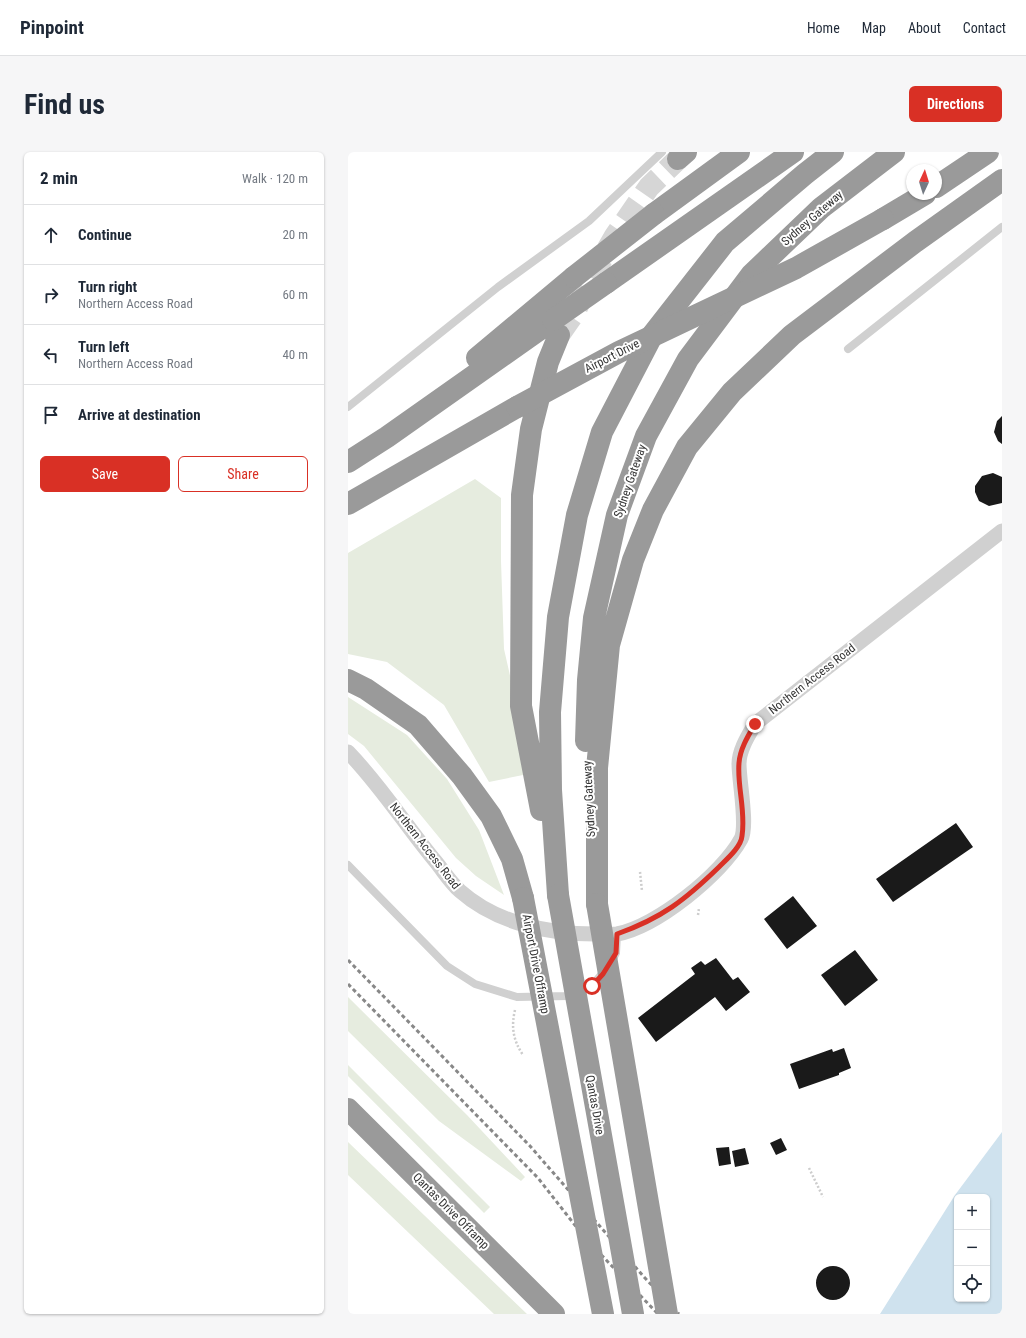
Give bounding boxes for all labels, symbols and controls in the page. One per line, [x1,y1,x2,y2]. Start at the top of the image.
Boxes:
text: Pinpoint [20,16,84,39]
text: Home [807,20,840,36]
text: Map [862,20,886,36]
text: About [908,20,941,36]
text: Contact [963,20,1006,36]
button: Directions [909,86,1002,122]
text: Find us [24,88,105,121]
north arrow [906,164,942,200]
text: 2 min [40,168,78,188]
text: Walk · 120 m [242,171,308,186]
street label: Sydney Gateway [778,188,846,248]
icon: ahead [40,224,62,246]
text: Continue [78,226,132,244]
text: 20 m [282,227,308,242]
text: Turn right [78,278,137,296]
icon: right [40,284,62,306]
text: 60 m [282,287,308,302]
text: Northern Access Road [78,296,193,311]
street label: Airport Drive [582,336,642,376]
text: Turn left [78,338,129,356]
icon: left [40,344,62,366]
text: 40 m [282,347,308,362]
text: Northern Access Road [78,356,193,371]
icon: arrive [40,404,62,426]
text: Arrive at destination [78,406,201,424]
street label: Sydney Gateway [611,442,649,520]
button: Save [40,456,170,492]
button: Share [178,456,308,492]
street label: Northern Access Road [766,641,858,717]
route end [746,715,764,733]
street label: Sydney Gateway [580,760,598,838]
street label: Northern Access Road [387,800,463,892]
street label: Airport Drive Offramp [519,913,553,1015]
route start [583,977,601,995]
street label: Qantas Drive [583,1074,607,1136]
street label: Qantas Drive Offramp [410,1170,492,1252]
map controls [954,1194,990,1302]
button: + [954,1194,990,1230]
button: − [954,1230,990,1266]
button: locate [954,1266,990,1302]

